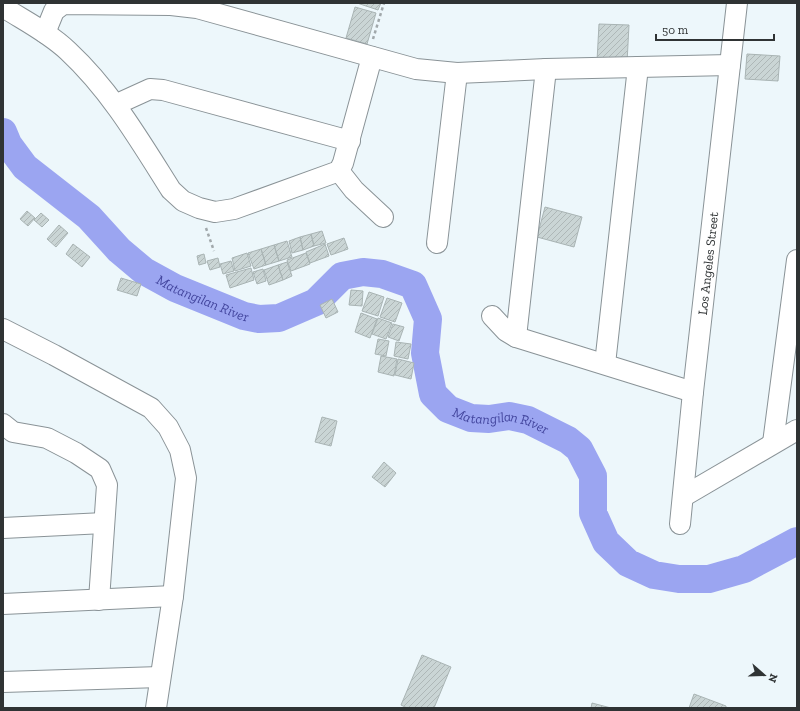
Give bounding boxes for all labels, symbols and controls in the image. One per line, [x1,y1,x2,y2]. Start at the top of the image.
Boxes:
scale bar [656,16,774,42]
text: 50 m [662,23,689,37]
street label: Los Angeles Street [694,211,721,316]
water label: Matangilan River [154,271,250,325]
water label: Matangilan River [450,403,552,438]
north arrow [744,655,784,695]
text: N [765,672,780,685]

